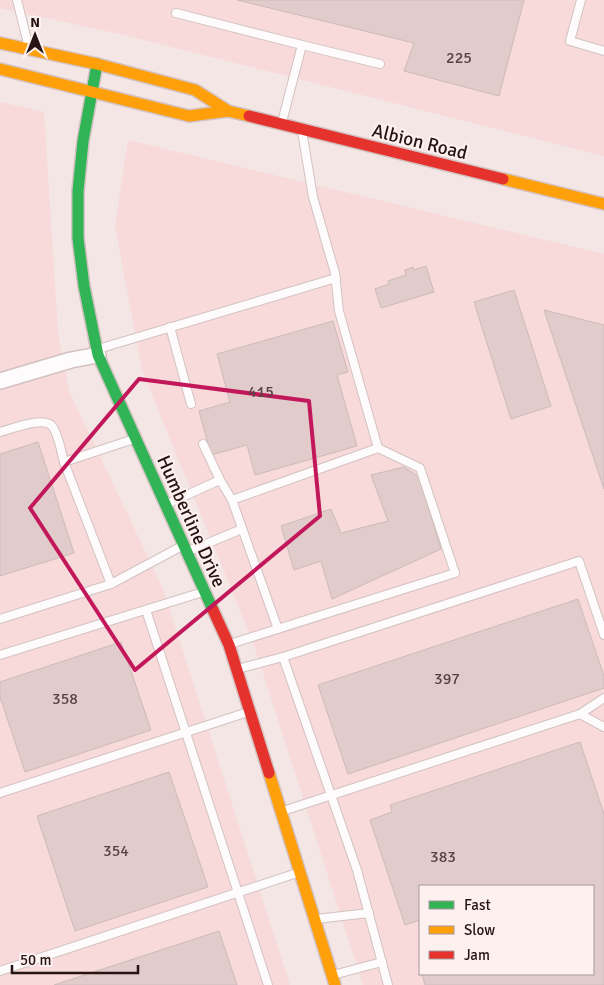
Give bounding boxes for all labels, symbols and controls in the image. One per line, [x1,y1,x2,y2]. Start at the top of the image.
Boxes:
north arrow [10,10,60,60]
text: N [30,14,40,31]
house number: 225 [446,48,472,68]
street label: Albion Road [370,119,470,165]
house number: 415 [248,382,274,402]
street label: Humberline Drive [151,452,231,591]
house number: 397 [434,669,460,689]
house number: 358 [52,689,78,709]
house number: 354 [103,841,129,861]
house number: 383 [430,847,456,867]
legend [419,885,594,975]
text: Fast [464,896,491,914]
text: Slow [464,921,495,939]
scale bar [12,942,139,974]
text: Jam [464,946,490,964]
text: 50 m [20,951,51,969]

